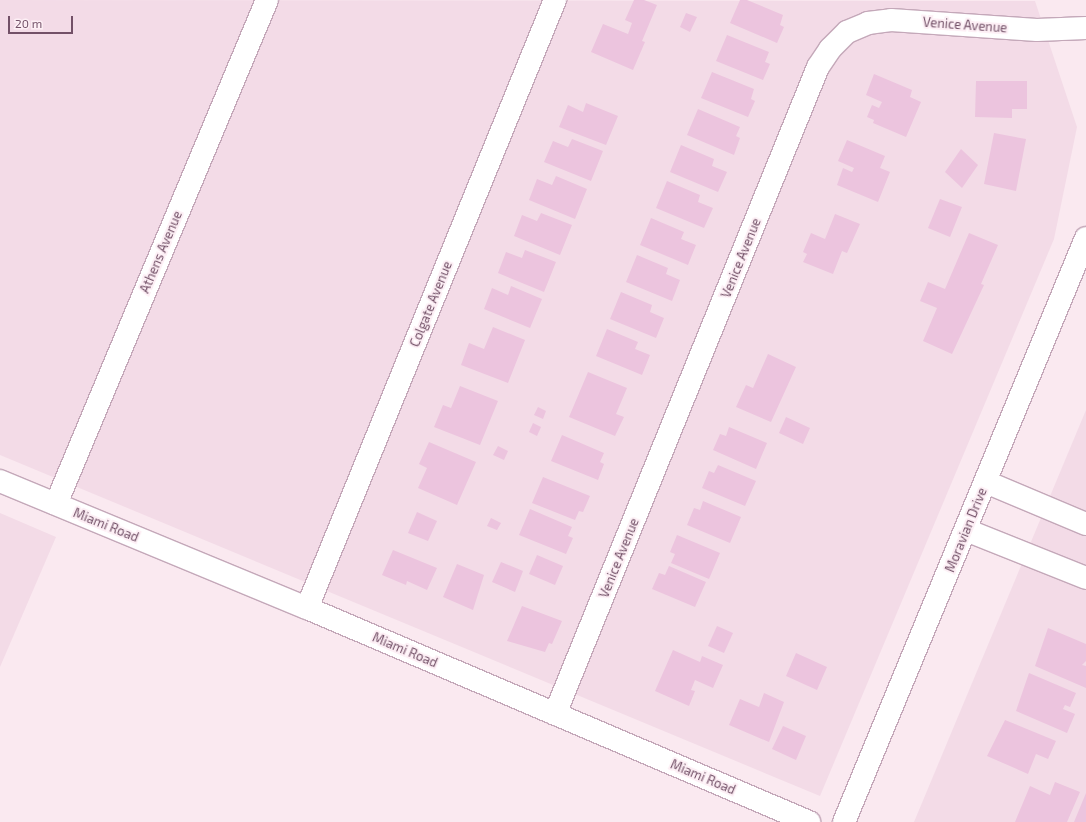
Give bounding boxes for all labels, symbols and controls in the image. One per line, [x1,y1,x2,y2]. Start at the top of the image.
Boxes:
scale bar [10,8,75,34]
street label: Venice Avenue [922,14,1008,36]
text: 20 m [15,16,42,30]
street label: Athens Avenue [137,208,185,296]
street label: Venice Avenue [718,216,764,300]
street label: Colgate Avenue [407,259,455,349]
street label: Moravian Drive [942,485,990,575]
street label: Miami Road [71,505,141,545]
street label: Venice Avenue [596,516,642,600]
street label: Miami Road [370,629,440,671]
street label: Miami Road [668,756,738,798]

